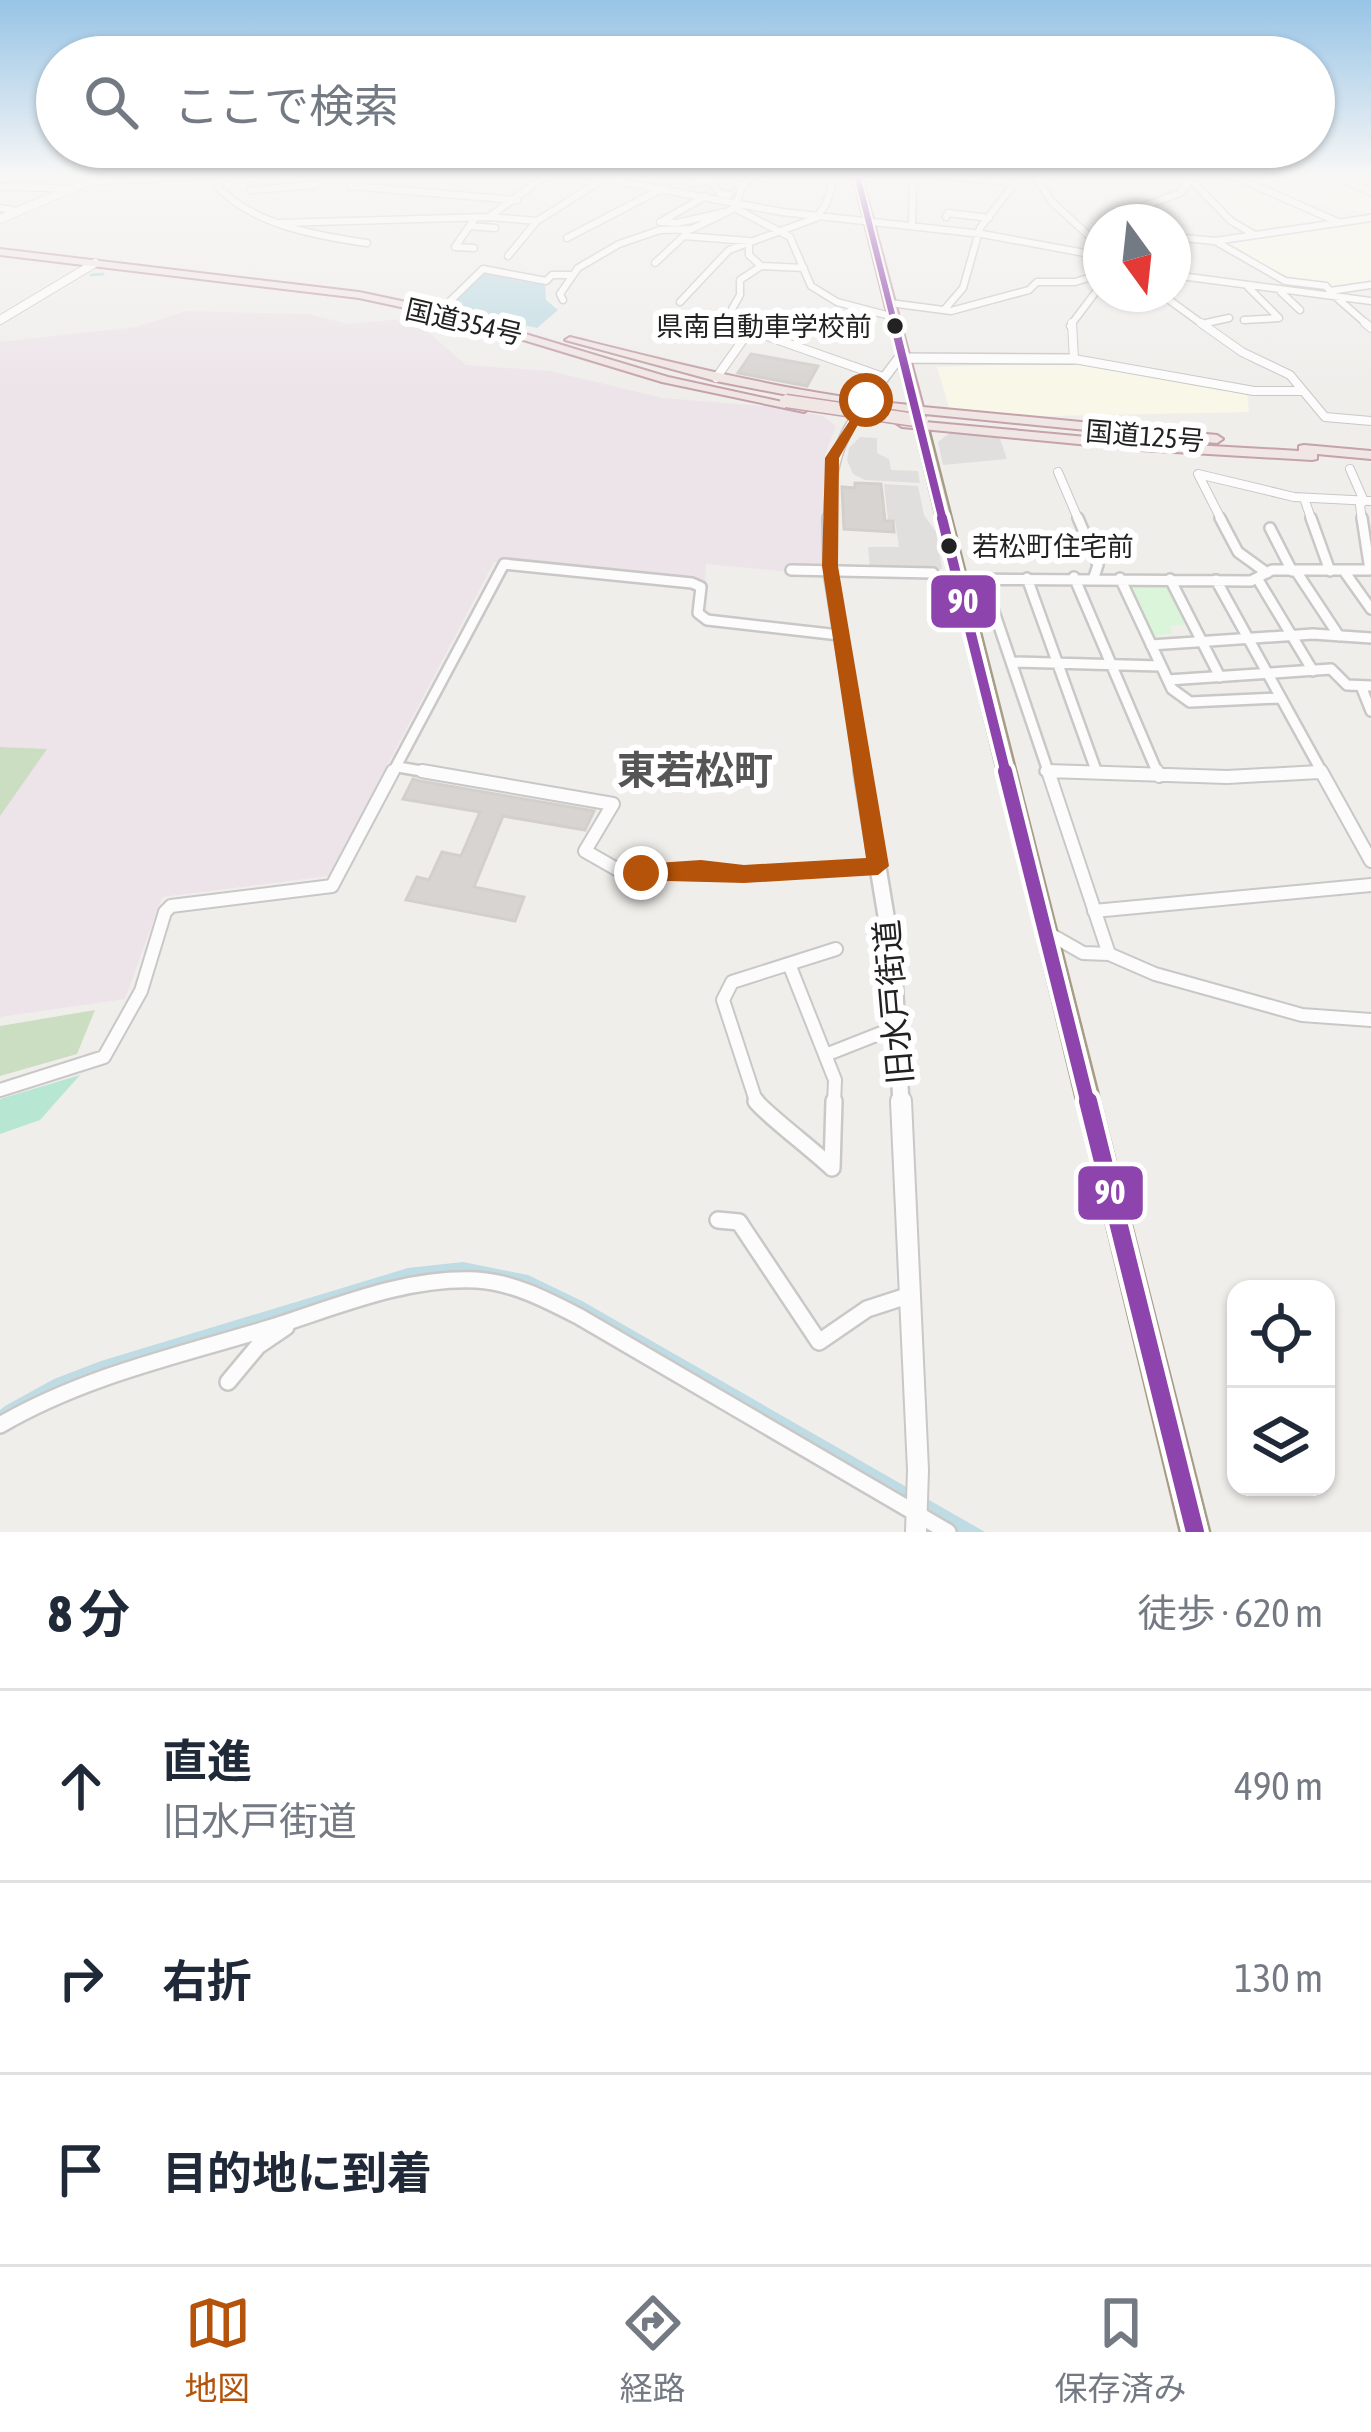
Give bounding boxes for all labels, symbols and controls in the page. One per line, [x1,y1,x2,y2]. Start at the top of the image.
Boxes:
search box [36,36,1335,168]
icon: search [78,69,144,135]
text: ここで検索 [174,80,399,132]
north arrow [1083,204,1191,312]
street label: 国道354号 [403,294,525,350]
place label: 県南自動車学校前 [656,311,872,342]
marker: 県南自動車学校前 [884,315,906,337]
route start [839,373,893,427]
street label: 国道125号 [1084,415,1206,457]
place label: 若松町住宅前 [972,531,1134,562]
marker: 若松町住宅前 [938,535,960,557]
line badge: 90 [929,573,998,630]
text: 90 [947,582,979,620]
district label: 東若松町 [617,748,773,792]
route end [614,846,668,900]
street label: 旧水戸街道 [867,918,919,1086]
line badge: 90 [1076,1164,1145,1222]
text: 90 [1094,1173,1126,1211]
map controls [1227,1280,1335,1496]
button: locate [1227,1280,1335,1388]
button: layers [1227,1388,1335,1496]
text: 8 分 [48,1584,130,1643]
text: 徒歩 · 620 m [1138,1591,1323,1635]
text: 直進 [162,1735,252,1787]
icon: ahead [48,1753,114,1819]
text: 490 m [1235,1764,1323,1808]
text: 旧水戸街道 [162,1799,357,1843]
icon: right [48,1945,114,2011]
text: 右折 [162,1955,252,2007]
text: 130 m [1235,1956,1323,2000]
icon: arrive [48,2137,114,2203]
text: 目的地に到着 [162,2147,432,2199]
tab: 地図 [185,2290,251,2410]
tab: 経路 [620,2290,686,2410]
tab: 保存済み [1055,2290,1187,2410]

